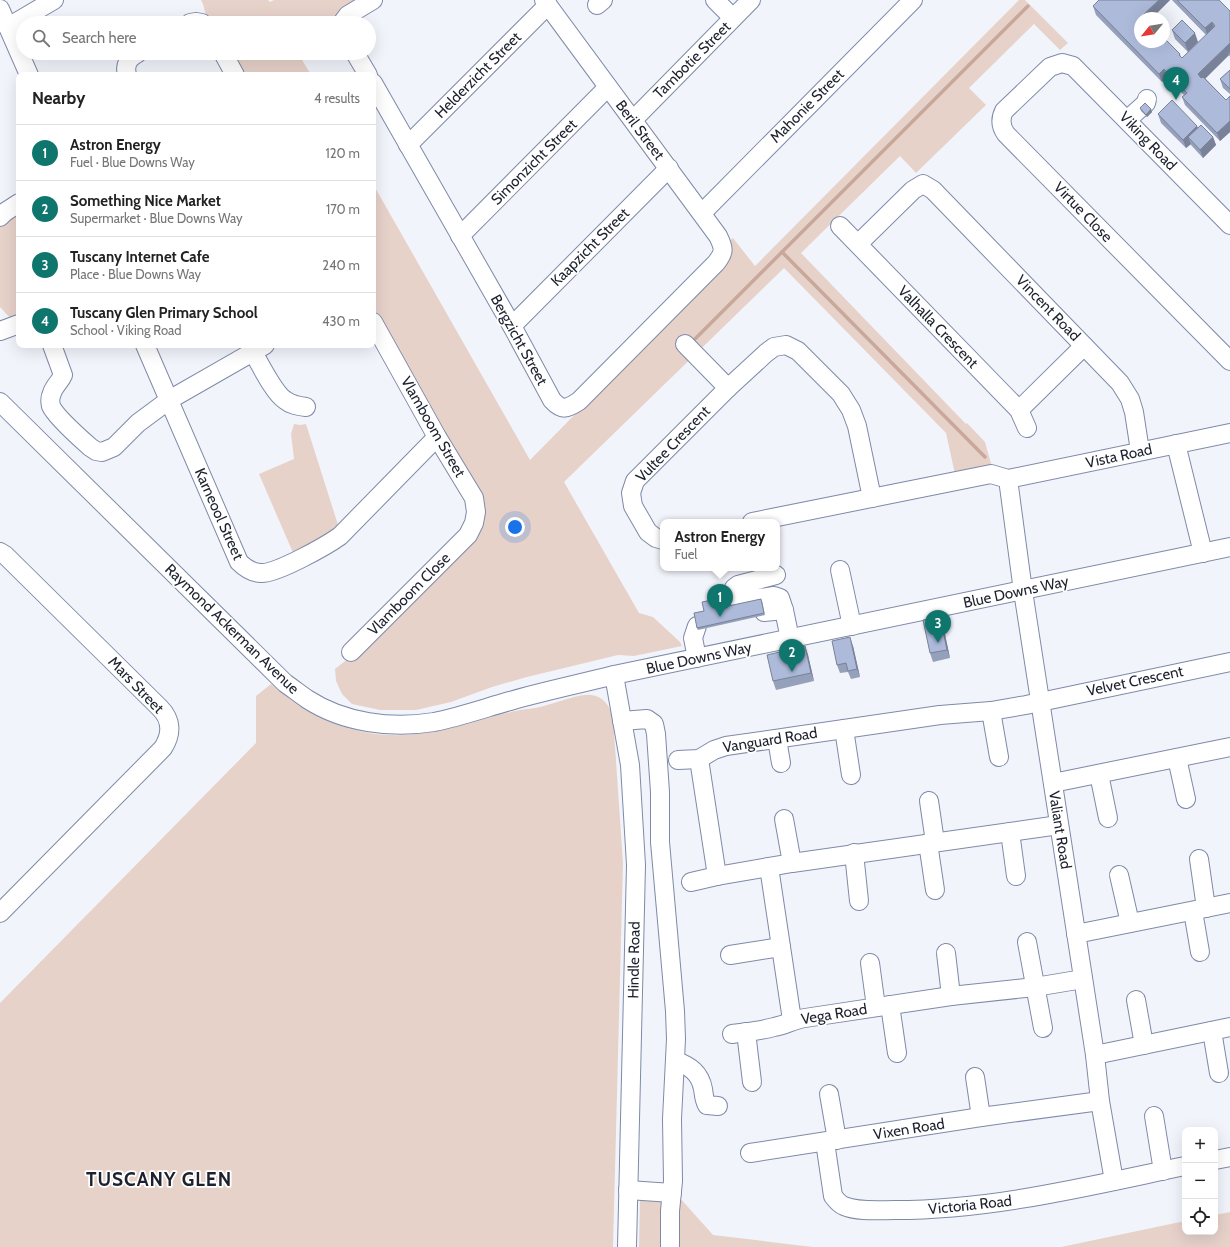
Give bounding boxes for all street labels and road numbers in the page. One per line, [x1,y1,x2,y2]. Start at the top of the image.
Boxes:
street label: Tambotie Street [650,18,734,102]
street label: Helderzicht Street [431,28,525,122]
street label: Mahonie Street [766,65,848,147]
street label: Beril Street [612,97,668,163]
street label: Viking Road [1116,108,1180,174]
street label: Simonzicht Street [487,115,581,209]
street label: Virtue Close [1050,178,1116,246]
street label: Kaapzicht Street [547,204,633,290]
street label: Vincent Road [1012,271,1084,345]
street label: Valhalla Crescent [894,282,982,372]
street label: Bergzicht Street [487,292,551,388]
street label: Vlamboom Street [397,374,469,480]
street label: Vultee Crescent [632,402,714,486]
street label: Vista Road [1084,440,1154,472]
street label: Karneool Street [191,465,247,563]
street label: Vlamboom Close [364,549,454,639]
street label: Raymond Ackerman Avenue [161,560,303,698]
street label: Blue Downs Way [962,572,1071,612]
street label: Blue Downs Way [645,638,754,678]
street label: Mars Street [104,653,168,717]
street label: Velvet Crescent [1085,662,1185,700]
street label: Vanguard Road [721,724,819,756]
street label: Valiant Road [1045,790,1075,870]
street label: Hindle Road [624,921,644,999]
street label: Vega Road [800,1000,868,1028]
street label: Vixen Road [872,1114,946,1144]
street label: Victoria Road [927,1192,1013,1218]

